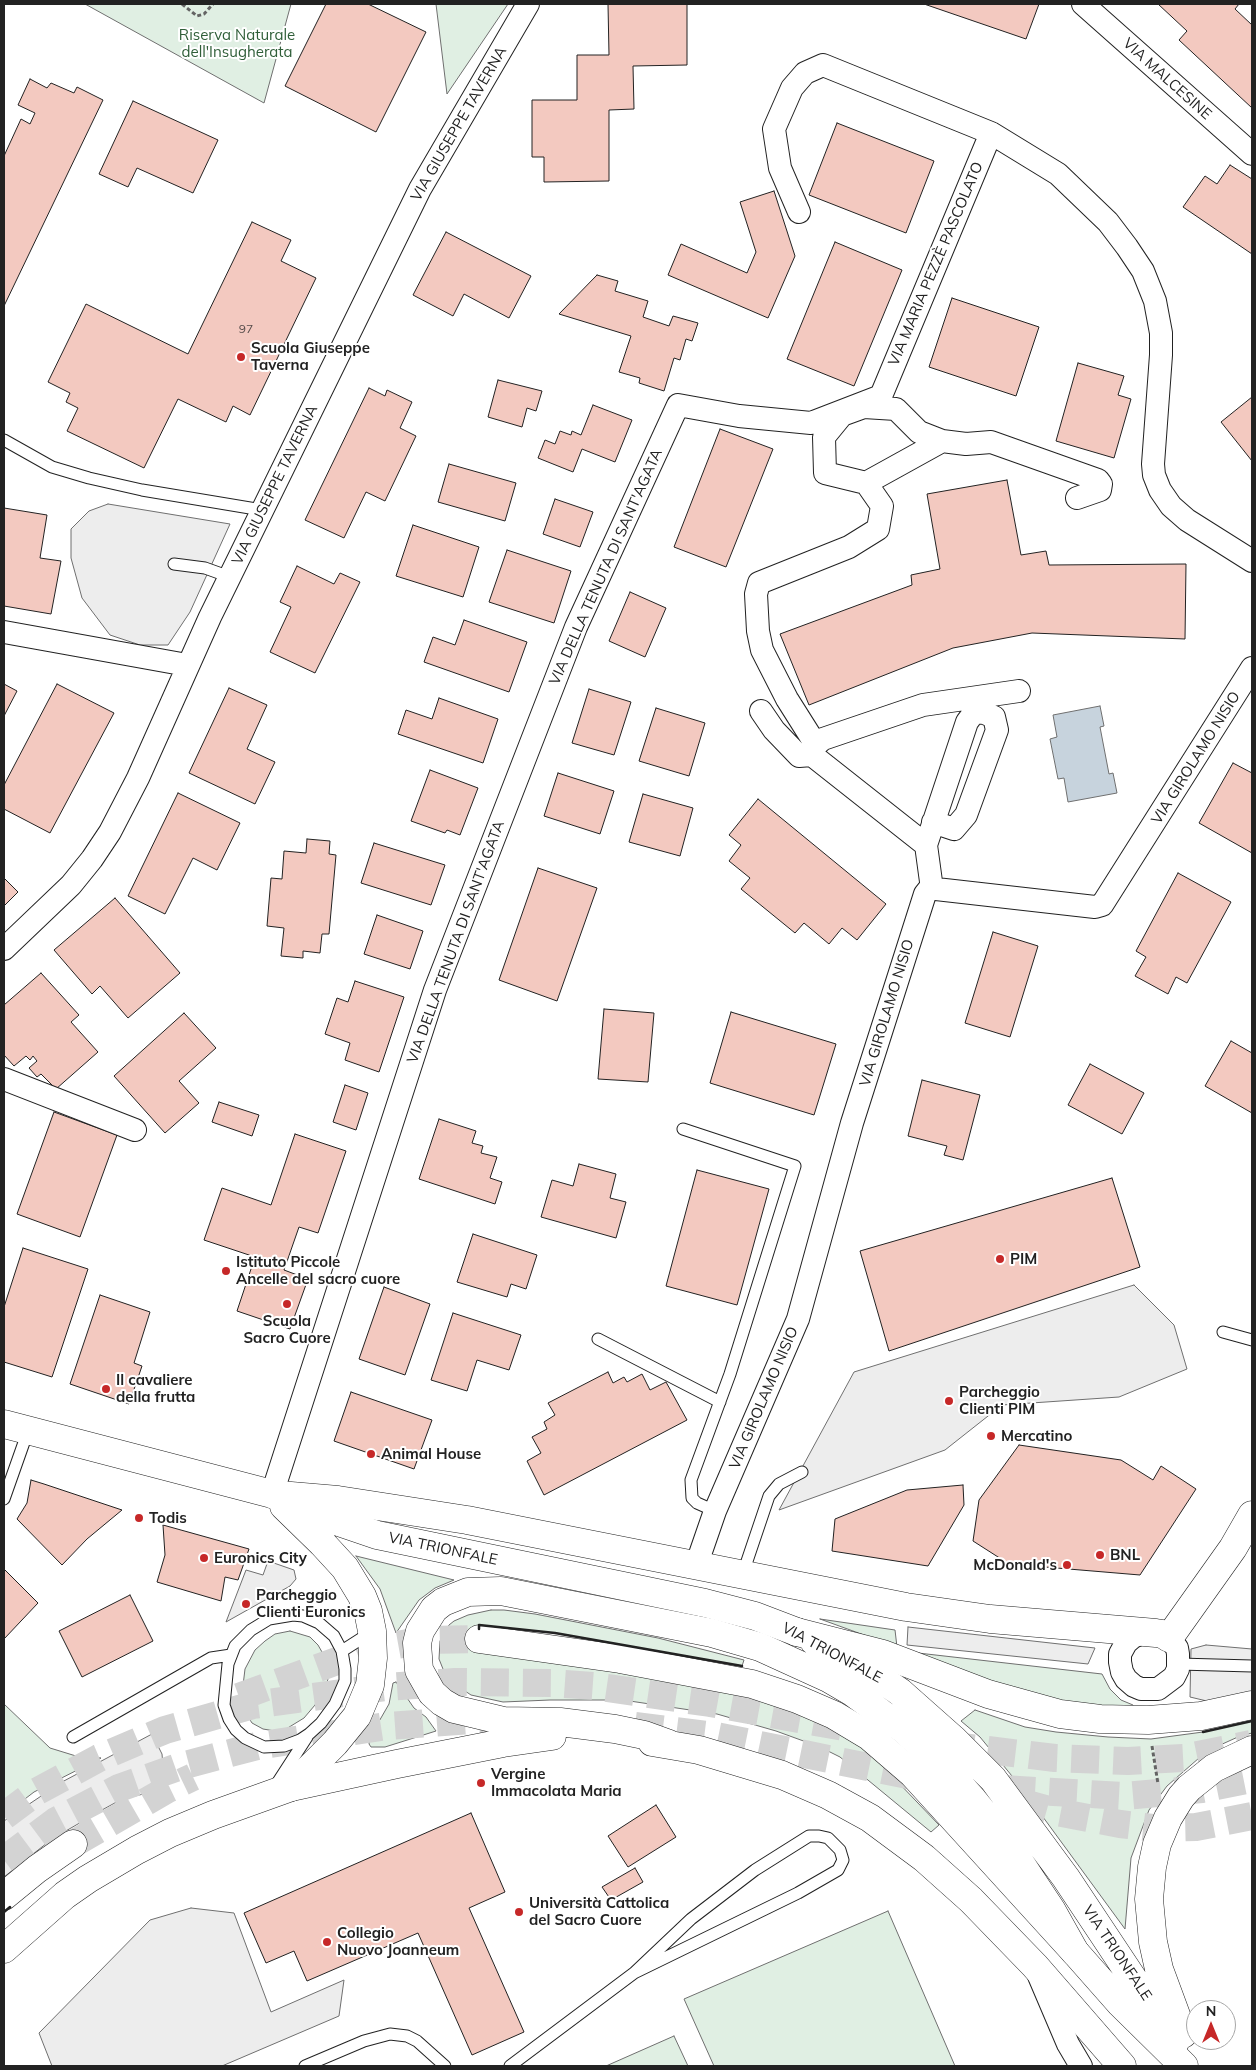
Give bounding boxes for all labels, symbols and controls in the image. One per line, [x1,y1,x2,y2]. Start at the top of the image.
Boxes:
park label: Riserva Naturale dell'Insugherata [179,26,295,61]
street label: VIA MALCESINE [1119,35,1215,123]
street label: VIA GIUSEPPE TAVERNA [407,43,511,205]
street label: VIA MARIA PEZZÈ PASCOLATO [885,159,987,369]
house number: 97 [239,322,253,336]
place label: Scuola Giuseppe Taverna [251,339,370,374]
marker: Scuola Giuseppe Taverna [235,351,247,363]
street label: VIA GIUSEPPE TAVERNA [228,402,322,568]
street label: VIA DELLA TENUTA DI SANT'AGATA [546,446,666,688]
street label: VIA GIROLAMO NISIO [1148,688,1244,828]
street label: VIA DELLA TENUTA DI SANT'AGATA [404,818,508,1066]
street label: VIA GIROLAMO NISIO [856,937,918,1089]
place label: PIM [1010,1250,1037,1268]
place label: Istituto Piccole Ancelle del sacro cuore [236,1253,400,1288]
marker: PIM [994,1253,1006,1265]
marker: Istituto Piccole Ancelle del sacro cuore [220,1265,232,1277]
marker: Scuola Sacro Cuore [281,1298,293,1310]
place label: Scuola Sacro Cuore [243,1312,331,1347]
street label: VIA GIROLAMO NISIO [726,1324,802,1472]
place label: Il cavaliere della frutta [116,1371,195,1406]
marker: Il cavaliere della frutta [100,1383,112,1395]
place label: Parcheggio Clienti PIM [959,1383,1040,1418]
marker: Parcheggio Clienti PIM [943,1395,955,1407]
place label: Mercatino [1001,1427,1072,1445]
marker: Mercatino [985,1430,997,1442]
place label: Animal House [381,1445,481,1463]
marker: Animal House [365,1448,377,1460]
place label: Todis [149,1509,187,1527]
marker: Todis [133,1512,145,1524]
street label: VIA TRIONFALE [387,1529,499,1569]
place label: BNL [1110,1546,1140,1564]
place label: Euronics City [214,1549,307,1567]
marker: BNL [1094,1549,1106,1561]
marker: Euronics City [198,1552,210,1564]
place label: McDonald's [973,1556,1057,1574]
marker: McDonald's [1061,1559,1073,1571]
place label: Parcheggio Clienti Euronics [256,1586,366,1621]
marker: Parcheggio Clienti Euronics [240,1598,252,1610]
street label: VIA TRIONFALE [779,1619,885,1687]
place label: Vergine Immacolata Maria [491,1765,622,1800]
marker: Vergine Immacolata Maria [475,1777,487,1789]
place label: Università Cattolica del Sacro Cuore [529,1894,669,1929]
street label: VIA TRIONFALE [1079,1902,1155,2004]
marker: Università Cattolica del Sacro Cuore [513,1906,525,1918]
place label: Collegio Nuovo Joanneum [337,1924,459,1959]
marker: Collegio Nuovo Joanneum [321,1936,333,1948]
north arrow [1186,2000,1236,2050]
text: N [1206,2002,1216,2020]

